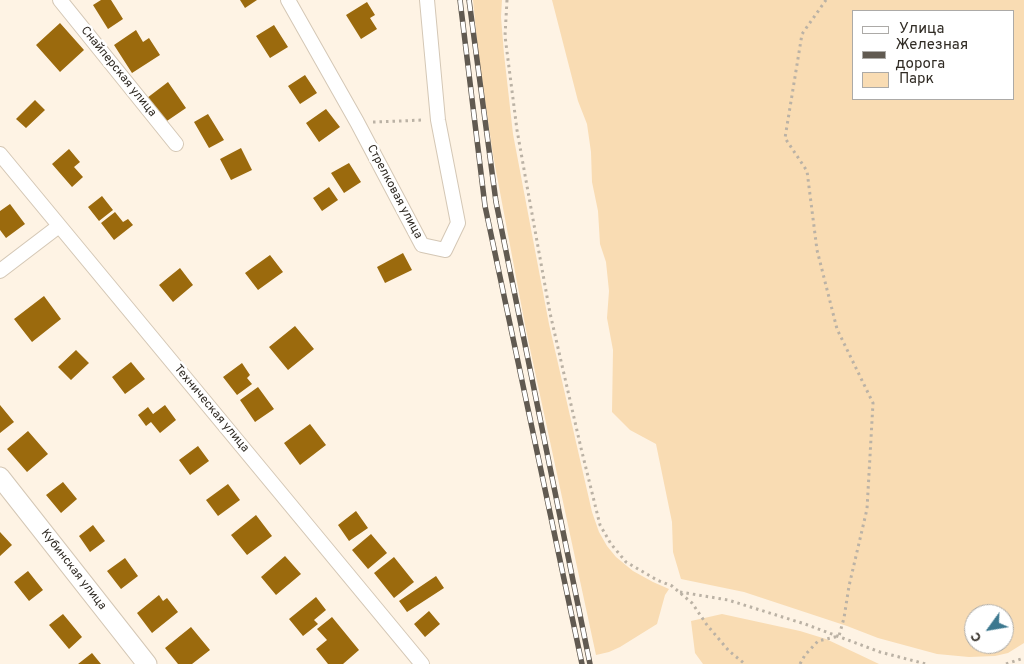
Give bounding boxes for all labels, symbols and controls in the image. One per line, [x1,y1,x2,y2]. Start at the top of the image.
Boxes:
legend [852,10,1014,100]
text: Улица [899,20,944,39]
street label: Снайперская улица [77,24,159,120]
text: Железная дорога [896,36,968,74]
text: Парк [899,70,934,89]
street label: Стрелковая улица [363,142,425,242]
street label: Техническая улица [170,362,252,456]
street label: Кубинская улица [37,527,109,613]
north arrow [964,604,1014,654]
text: С [967,628,986,645]

